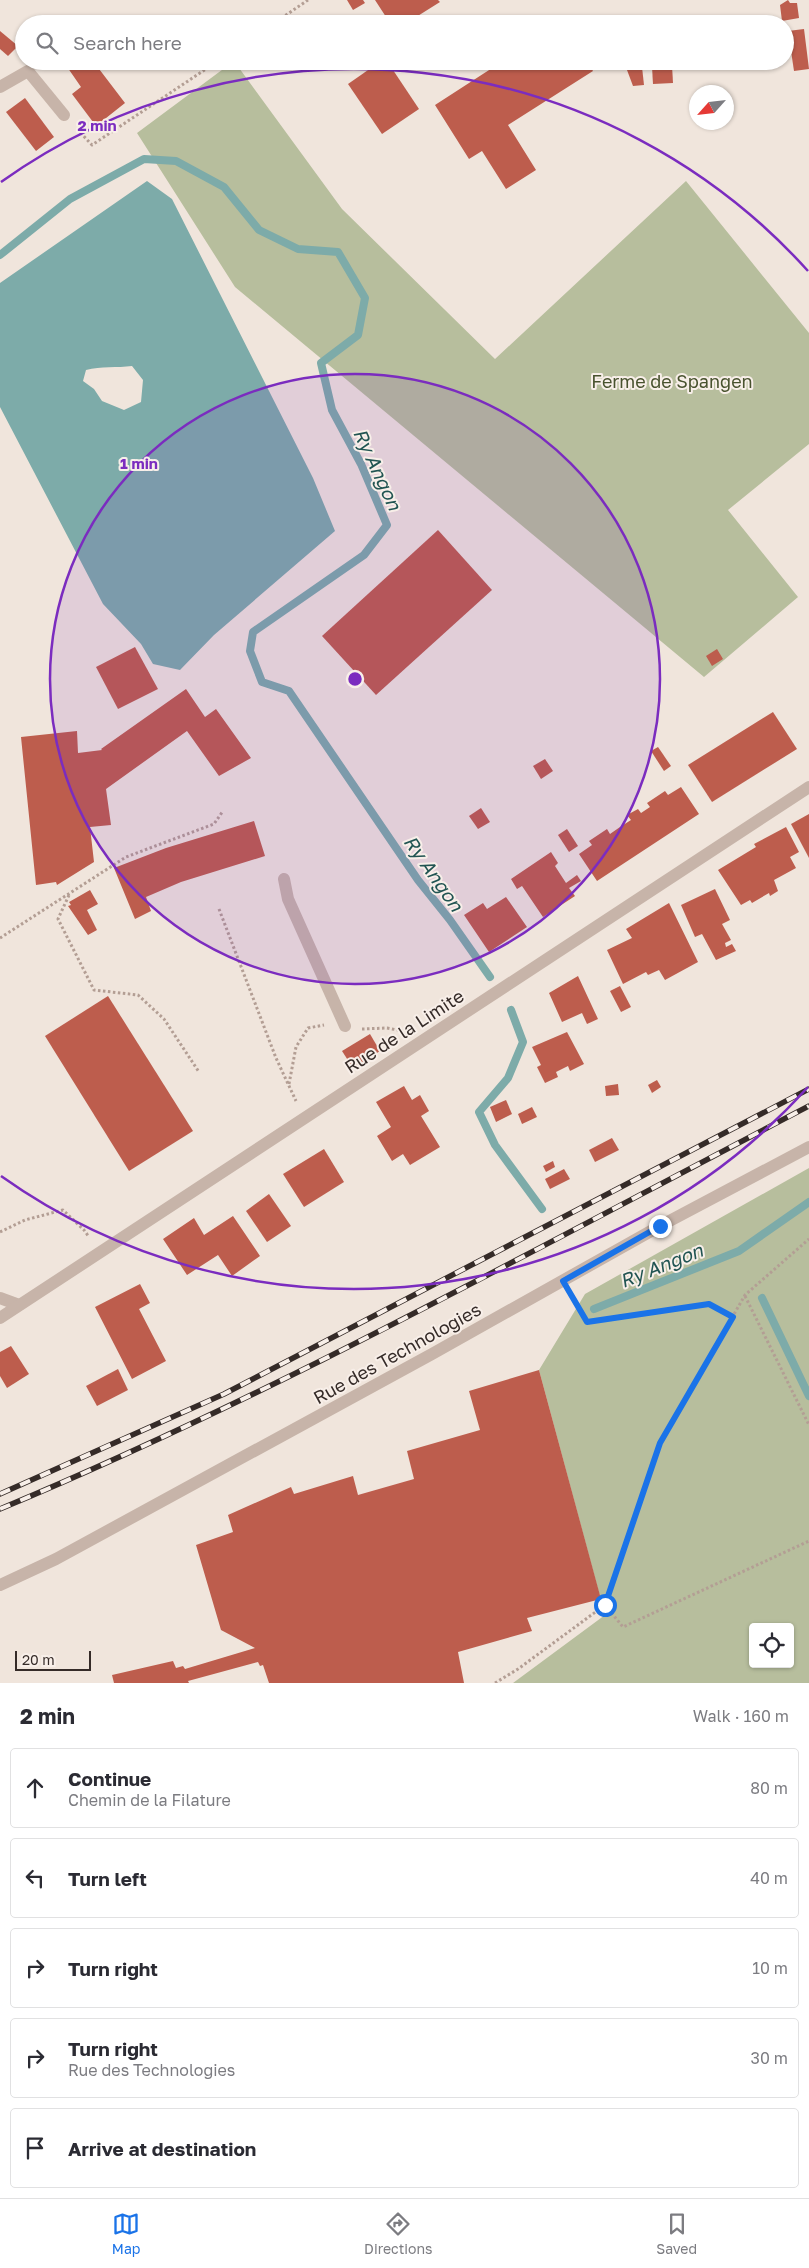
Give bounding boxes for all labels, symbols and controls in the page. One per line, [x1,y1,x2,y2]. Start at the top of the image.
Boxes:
search box [15,15,794,70]
icon: search [33,29,61,57]
text: Search here [73,31,182,54]
north arrow [689,85,734,130]
text: 2 min [77,116,117,134]
park label: Ferme de Spangen [591,370,753,392]
water label: Ry Angon [349,424,407,515]
text: 1 min [120,454,158,472]
centre of rings [346,670,364,688]
water label: Ry Angon [399,831,469,917]
street label: Rue de la Limite [340,984,468,1078]
route end [649,1215,672,1238]
water label: Ry Angon [616,1237,707,1292]
street label: Rue des Technologies [309,1298,485,1408]
route start [594,1594,617,1617]
map controls [749,1623,794,1668]
button: locate [749,1623,794,1668]
scale bar [15,1648,91,1671]
text: 20 m [22,1651,55,1668]
text: 2 min [20,1703,75,1729]
text: Walk · 160 m [693,1706,789,1726]
text: Continue [68,1767,151,1790]
icon: ahead [21,1774,49,1802]
text: 80 m [750,1778,788,1798]
text: Chemin de la Filature [68,1790,231,1810]
icon: left [21,1864,49,1892]
text: Turn left [68,1867,147,1890]
text: 40 m [750,1868,788,1888]
icon: right [21,1954,49,1982]
text: Turn right [68,1957,158,1980]
text: 10 m [752,1958,788,1978]
text: Turn right [68,2037,158,2060]
icon: right [21,2044,49,2072]
text: 30 m [751,2048,788,2068]
text: Rue des Technologies [68,2060,235,2080]
icon: arrive [21,2134,49,2162]
text: Arrive at destination [68,2137,256,2160]
tab: Map [112,2210,140,2257]
tab: Directions [364,2210,433,2257]
tab: Saved [656,2210,697,2257]

